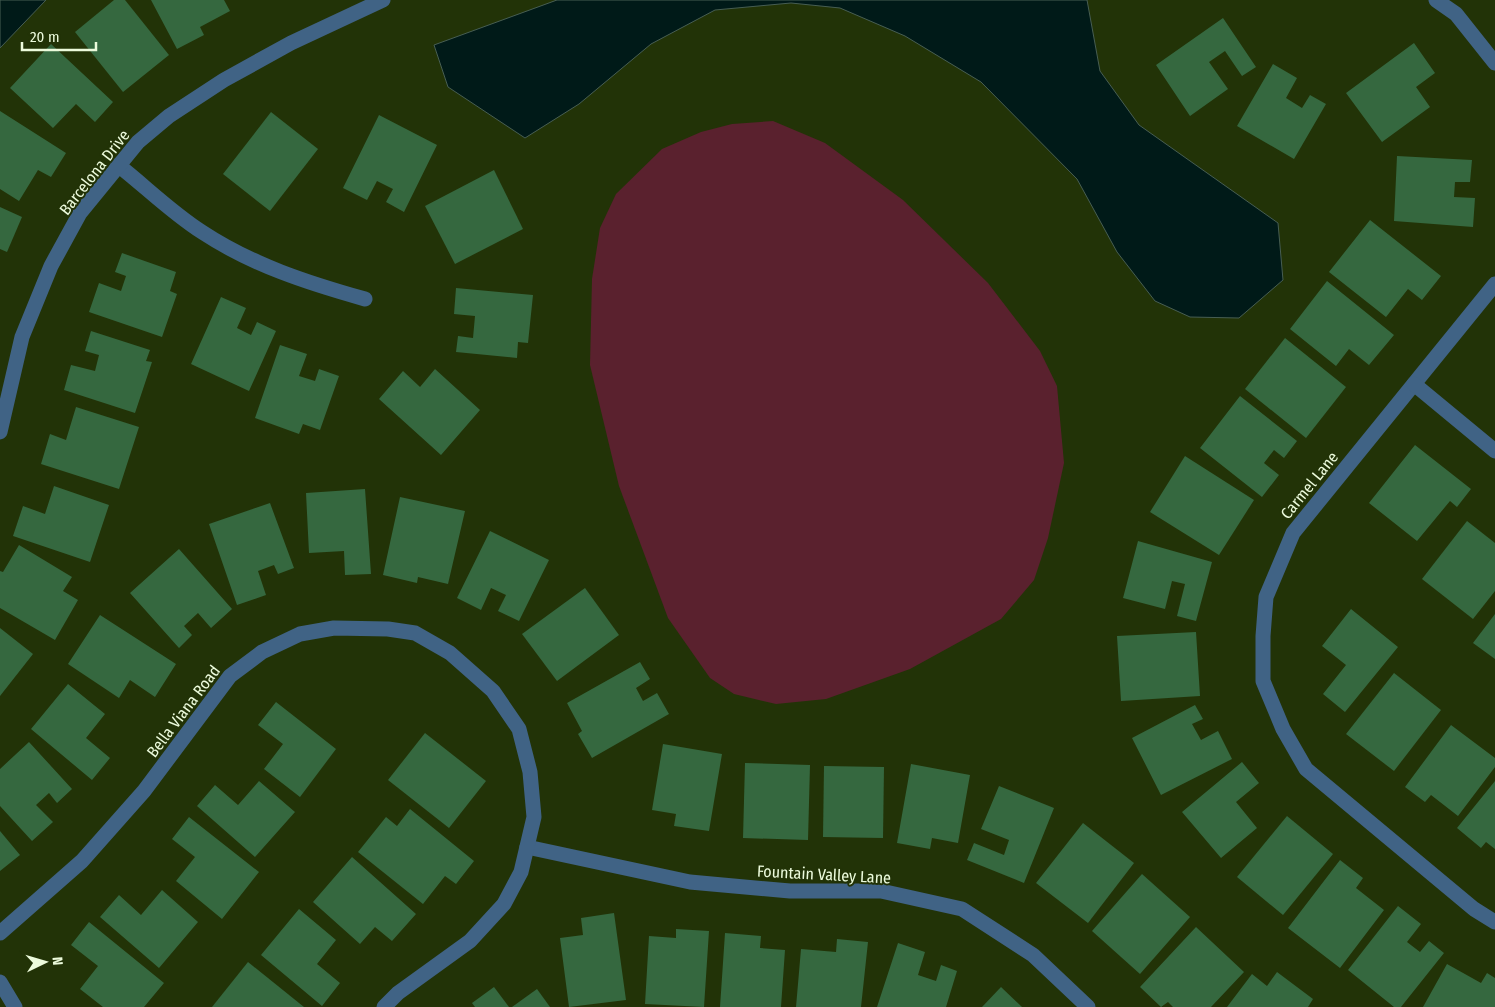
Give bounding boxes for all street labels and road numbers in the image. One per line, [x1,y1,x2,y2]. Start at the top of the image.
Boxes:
street label: Barcelona Drive [55,126,134,219]
street label: Carmel Lane [1277,448,1342,523]
street label: Bella Viana Road [143,662,224,761]
street label: Fountain Valley Lane [756,861,892,888]

